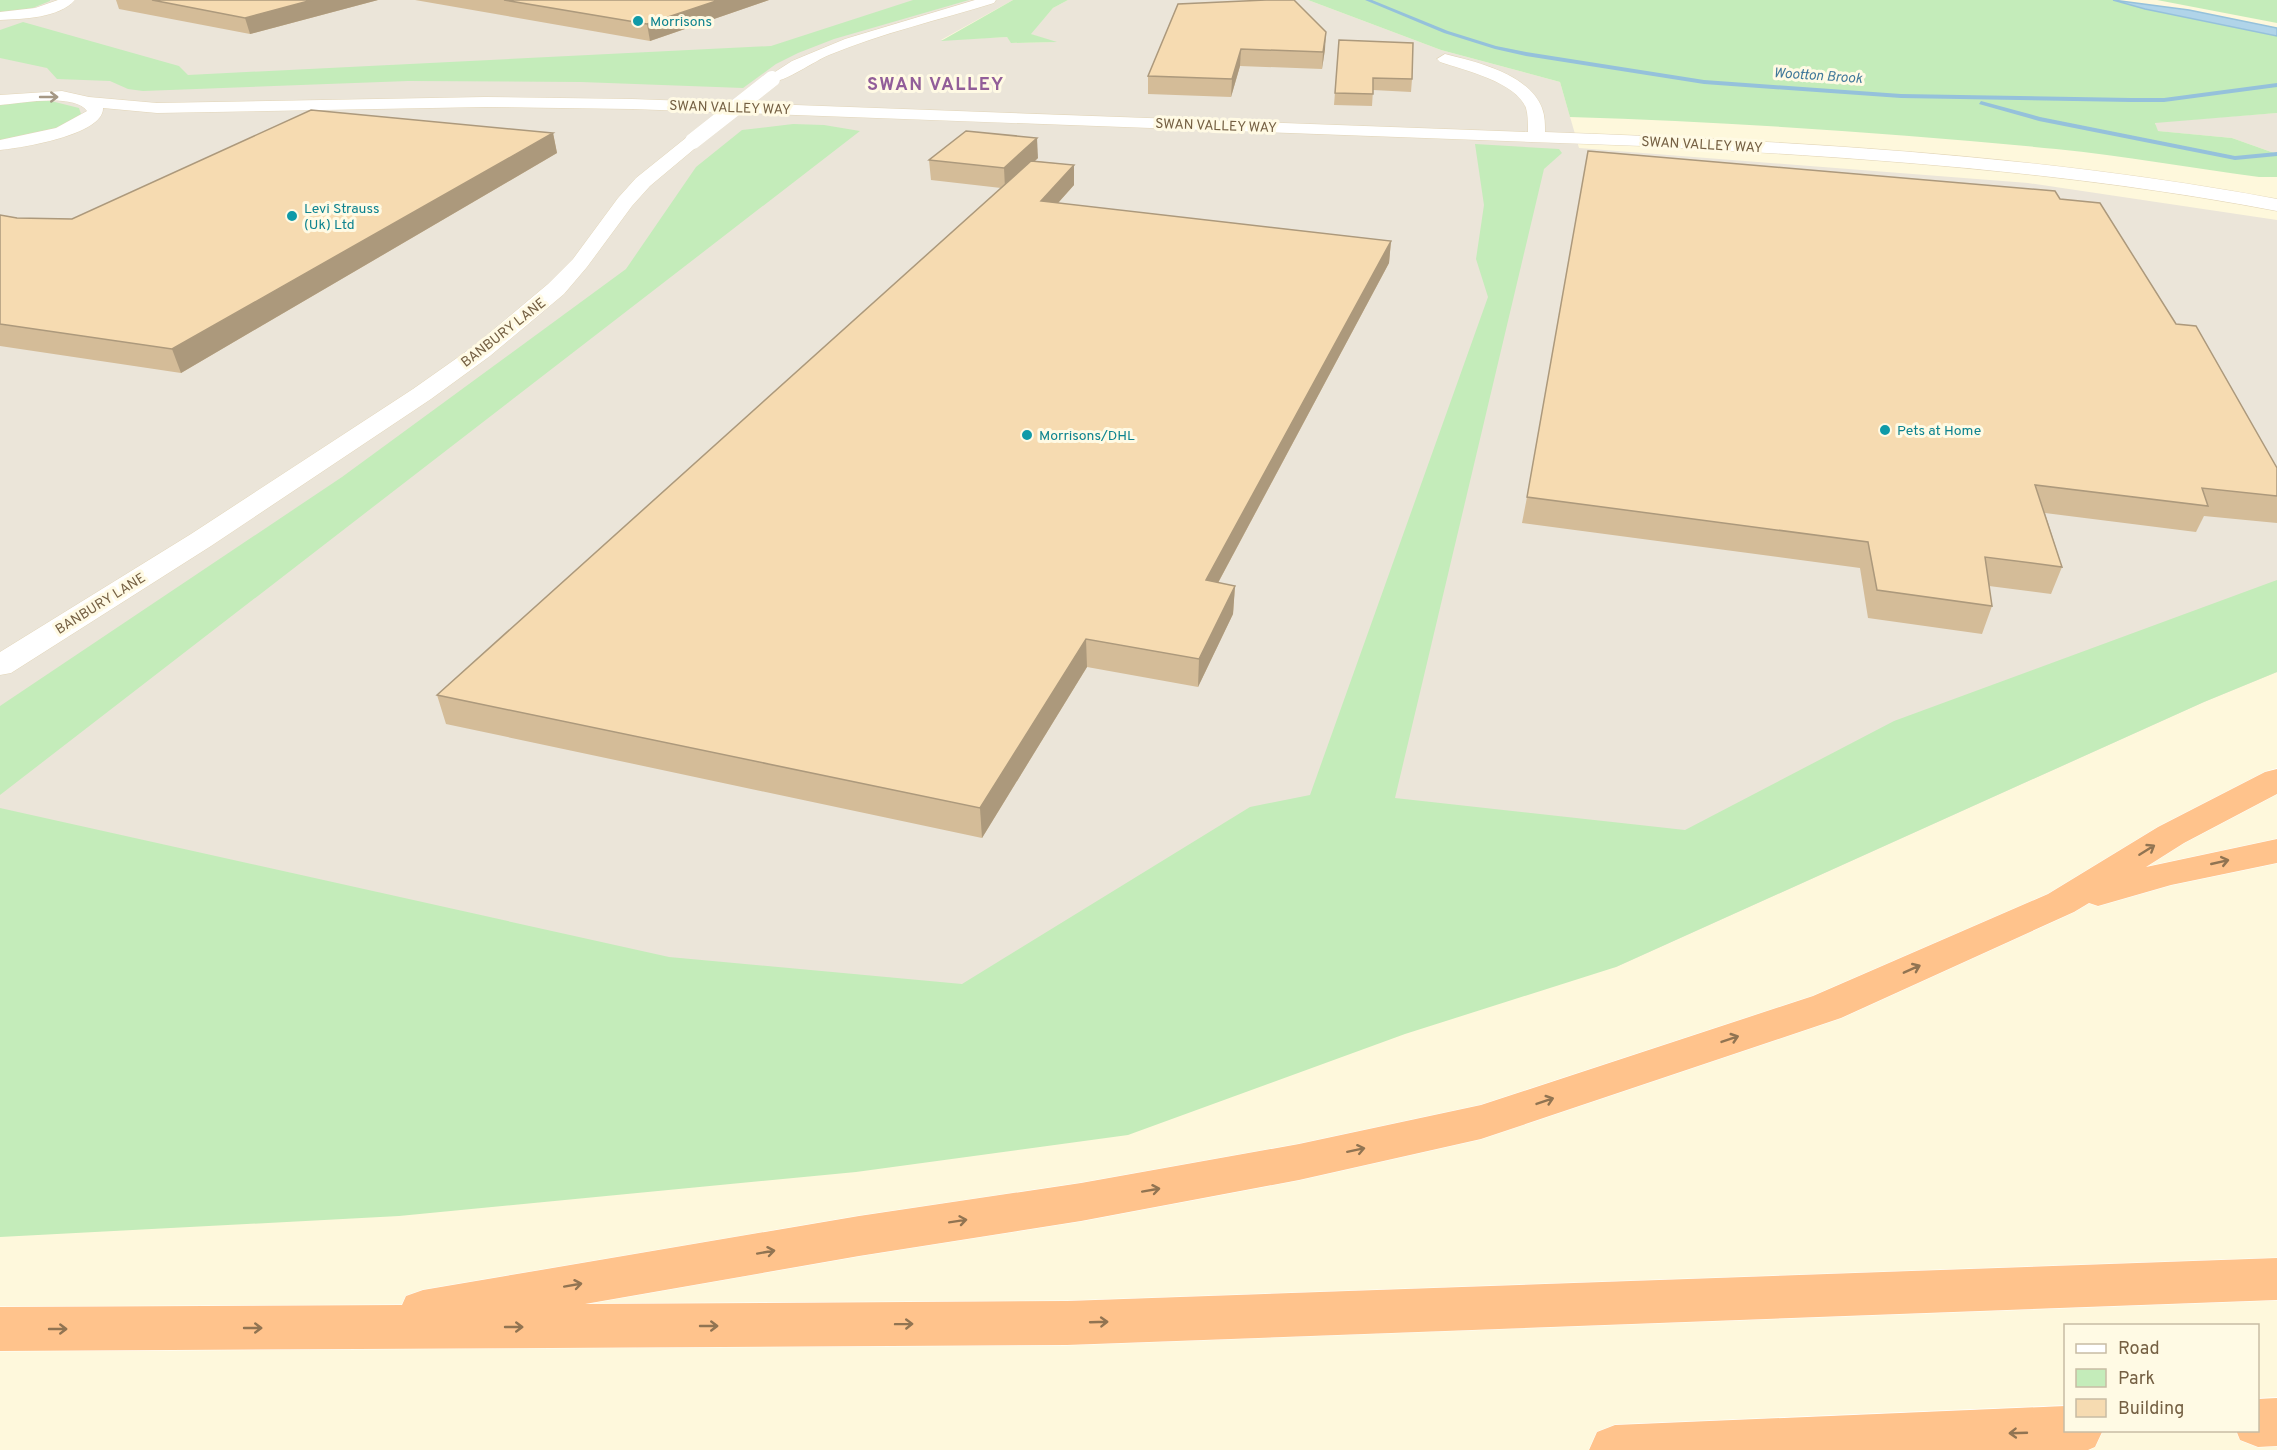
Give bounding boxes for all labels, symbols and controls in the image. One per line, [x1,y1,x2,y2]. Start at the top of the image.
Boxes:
marker: Morrisons [631,14,645,28]
place label: Morrisons [650,14,712,31]
water label: Wootton Brook [1773,65,1864,88]
district label: SWAN VALLEY [867,74,1005,97]
one-way arrow [38,91,58,103]
street label: SWAN VALLEY WAY [669,98,791,119]
street label: SWAN VALLEY WAY [1155,116,1277,137]
street label: SWAN VALLEY WAY [1641,134,1763,157]
place label: Levi Strauss (Uk) Ltd [304,201,380,234]
marker: Levi Strauss (Uk) Ltd [285,209,299,223]
street label: BANBURY LANE [458,295,550,372]
marker: Pets at Home [1878,423,1892,437]
place label: Pets at Home [1897,423,1981,440]
marker: Morrisons/DHL [1020,428,1034,442]
place label: Morrisons/DHL [1039,428,1135,445]
street label: BANBURY LANE [53,570,149,639]
one-way arrow [2138,844,2155,856]
one-way arrow [2209,856,2229,867]
one-way arrow [1902,963,1920,975]
one-way arrow [1720,1033,1739,1044]
one-way arrow [1535,1095,1554,1106]
one-way arrow [1346,1144,1366,1155]
one-way arrow [1140,1184,1160,1195]
one-way arrow [948,1215,967,1226]
one-way arrow [755,1246,775,1257]
one-way arrow [563,1279,583,1290]
one-way arrow [1088,1316,1108,1327]
one-way arrow [894,1318,914,1330]
one-way arrow [699,1320,719,1332]
one-way arrow [504,1321,524,1333]
one-way arrow [243,1322,263,1334]
one-way arrow [48,1323,68,1335]
legend [2064,1324,2259,1432]
text: Road [2118,1338,2160,1361]
text: Park [2118,1368,2155,1391]
text: Building [2118,1398,2184,1421]
one-way arrow [2009,1427,2029,1439]

